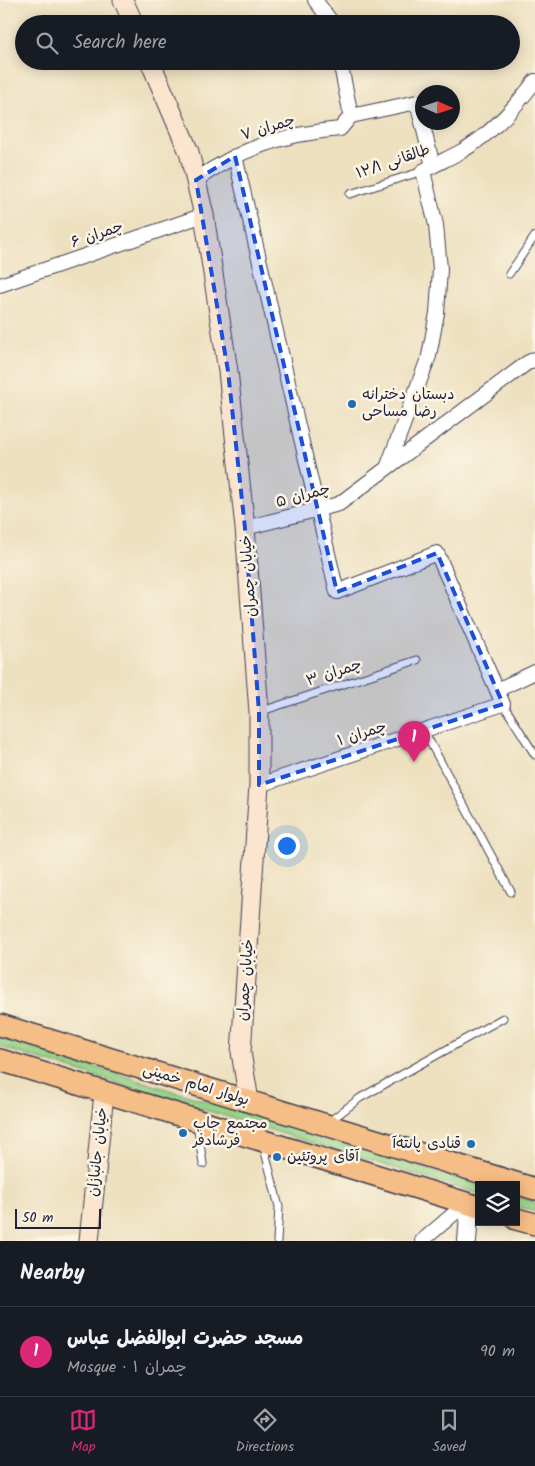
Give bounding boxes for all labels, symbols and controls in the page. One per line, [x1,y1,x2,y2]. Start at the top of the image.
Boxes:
search box [15,15,520,70]
text: Search here [73,28,167,58]
icon: search [33,29,61,57]
north arrow [415,85,460,130]
street label: چمران ۷ [238,108,298,148]
street label: طالقانی ۱۲/۱ [353,138,433,186]
street label: چمران ۶ [67,215,127,255]
place label: دبستان دخترانه رضا مساحی [362,383,454,424]
marker: دبستان دخترانه رضا مساحی [346,398,358,410]
street label: چمران ۵ [273,477,333,515]
street label: خیابان چمران [234,534,264,618]
street label: چمران ۳ [303,653,365,693]
street label: چمران ۱ [334,715,390,753]
pin: 1 [398,721,430,762]
your location [274,833,300,859]
street label: خیابان چمران [231,938,261,1022]
street label: بولوار امام خمینی [140,1057,252,1113]
street label: خیابان جانبازان [81,1106,115,1198]
place label: مجتمع چاپ فرشادفر [191,1112,267,1153]
marker: مجتمع چاپ فرشادفر [177,1127,189,1139]
place label: قنادی پانته‌آ [391,1132,461,1156]
marker: قنادی پانته‌آ [465,1138,477,1150]
place label: آقای پروتئین [287,1145,360,1169]
marker: آقای پروتئین [271,1151,283,1163]
map controls [475,1181,520,1226]
button: layers [475,1181,520,1226]
scale bar [15,1206,101,1229]
text: 50 m [22,1207,53,1229]
text: Nearby [20,1257,85,1290]
text: مسجد حضرت ابوالفضل عباس [67,1324,303,1354]
text: 1 [34,1339,38,1364]
text: 90 m [480,1339,515,1364]
text: Mosque · چمران ۱ [67,1355,187,1380]
tab: Map [69,1406,97,1458]
tab: Directions [236,1406,294,1458]
tab: Saved [432,1406,466,1458]

